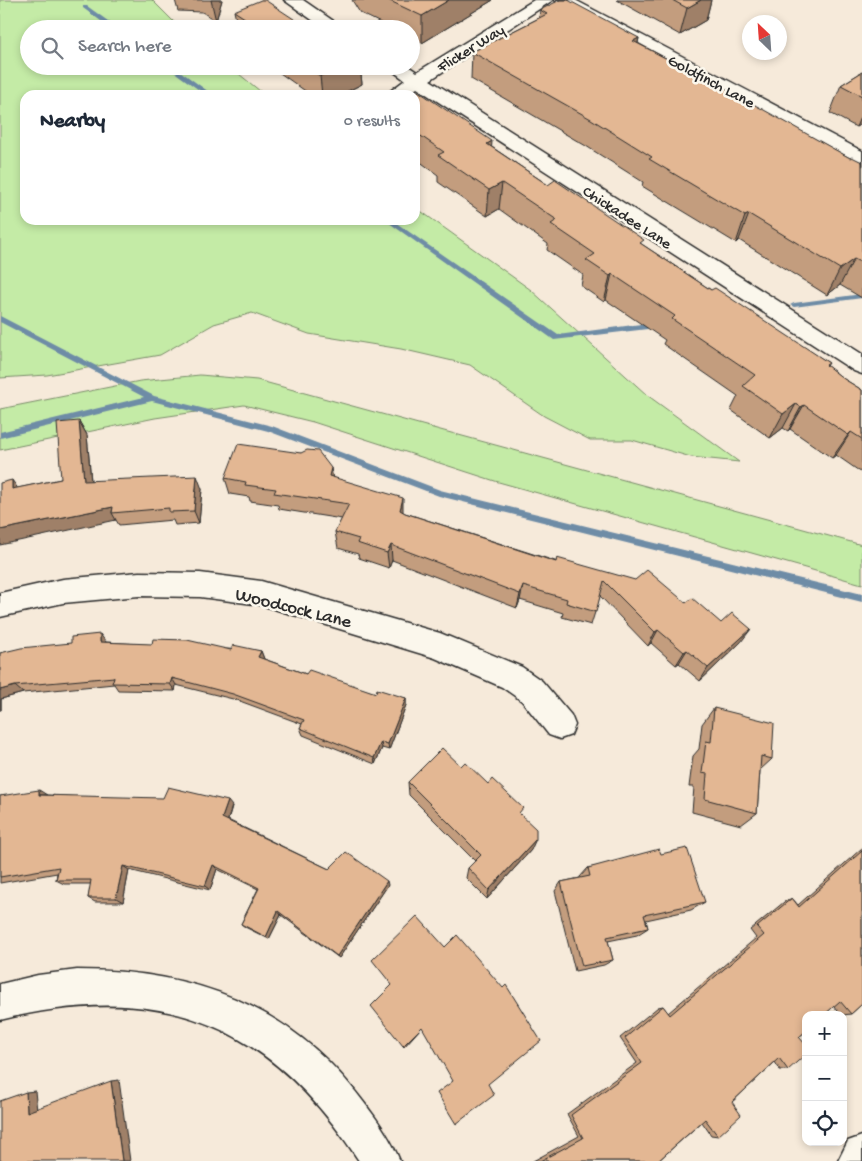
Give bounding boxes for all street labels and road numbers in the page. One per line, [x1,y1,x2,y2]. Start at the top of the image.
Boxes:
street label: Flicker Way [434,22,509,79]
street label: Goldfinch Lane [664,52,758,114]
street label: Chickadee Lane [578,183,675,255]
street label: Woodcock Lane [233,584,354,635]

